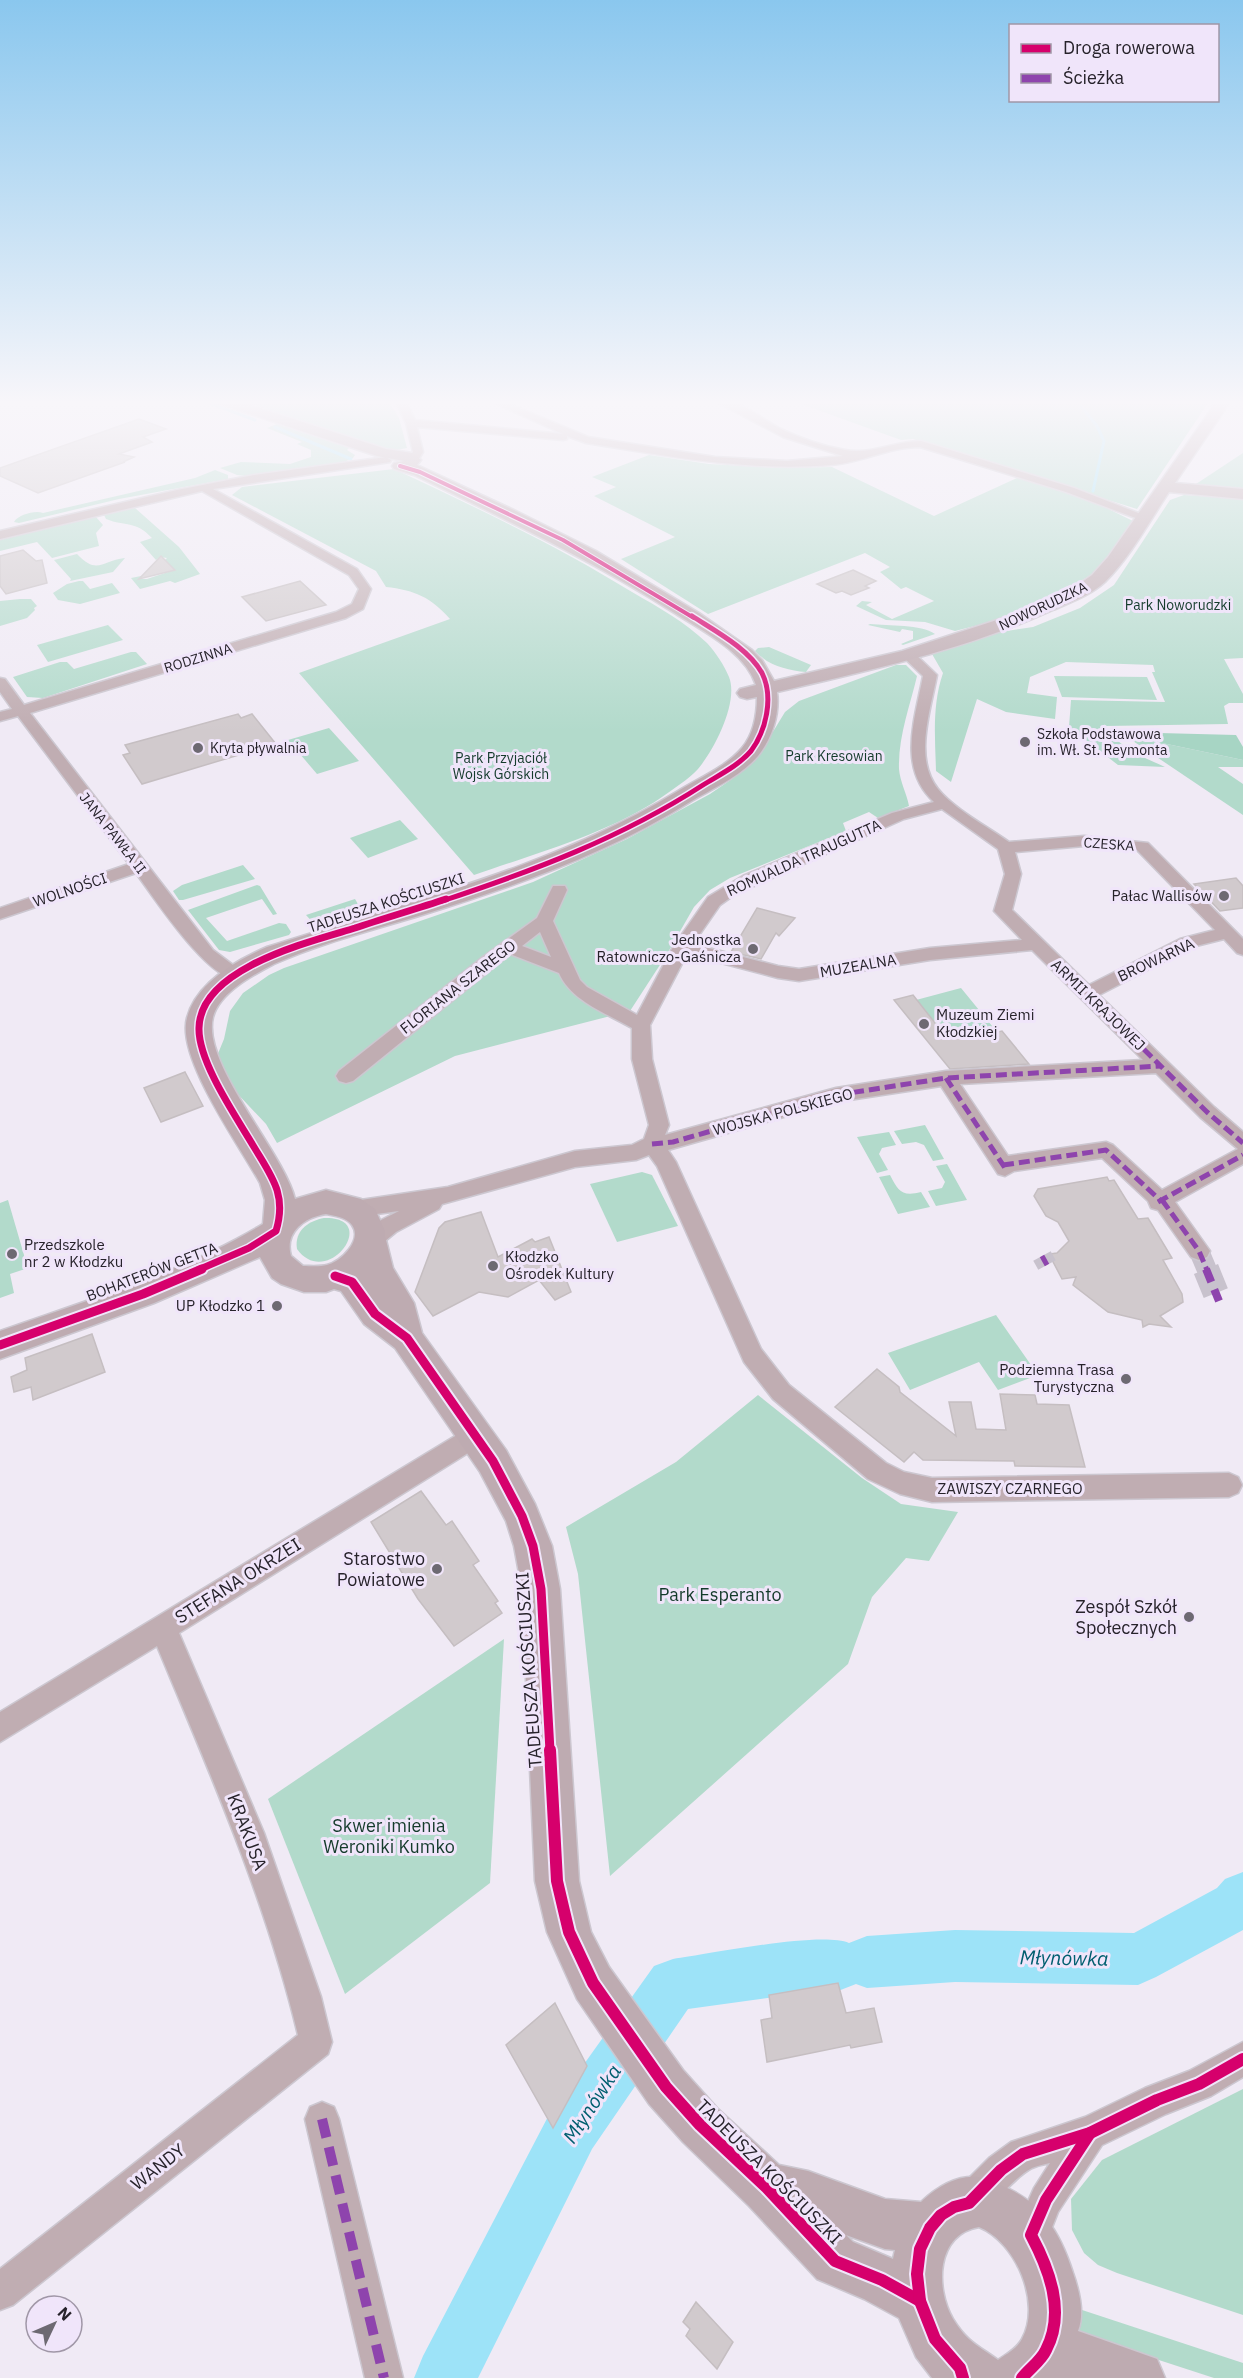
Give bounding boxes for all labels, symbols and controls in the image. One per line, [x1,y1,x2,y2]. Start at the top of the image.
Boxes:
legend [1009,24,1219,102]
text: Droga rowerowa [1063,36,1195,59]
text: Ścieżka [1063,66,1125,89]
street label: NOWORUDZKA [996,578,1090,634]
park label: Park Noworudzki [1125,596,1231,614]
street label: RODZINNA [162,639,234,677]
place label: Szkoła Podstawowa im. Wł. St. Reymonta [1037,725,1168,759]
marker: Szkoła Podstawowa im. Wł. St. Reymonta [1018,735,1032,749]
place label: Kryta pływalnia [210,739,307,757]
marker: Kryta pływalnia [191,741,205,755]
park label: Park Kresowian [785,747,883,765]
park label: Park Przyjaciół Wojsk Górskich [453,749,549,783]
street label: JANA PAWŁA II [76,789,150,877]
street label: ROMUALDA TRAUGUTTA [724,815,884,900]
street label: CZESKA [1083,833,1135,855]
street label: WOLNOŚCI [30,868,109,911]
street label: TADEUSZA KOŚCIUSZKI [305,868,467,937]
place label: Pałac Wallisów [1112,886,1212,905]
marker: Pałac Wallisów [1217,889,1231,903]
place label: Jednostka Ratowniczo-Gaśnicza [597,930,741,966]
street label: BROWARNA [1114,933,1198,986]
street label: FLORIANA SZAREGO [396,936,519,1038]
marker: Jednostka Ratowniczo-Gaśnicza [746,942,760,956]
street label: MUZEALNA [818,949,898,982]
street label: ARMII KRAJOWEJ [1047,955,1149,1054]
place label: Muzeum Ziemi Kłodzkiej [936,1005,1034,1041]
marker: Muzeum Ziemi Kłodzkiej [917,1017,931,1031]
street label: WOJSKA POLSKIEGO [711,1084,855,1139]
place label: Przedszkole nr 2 w Kłodzku [24,1235,123,1271]
street label: BOHATERÓW GETTA [83,1238,221,1305]
marker: Przedszkole nr 2 w Kłodzku [5,1247,19,1261]
place label: Kłodzko Ośrodek Kultury [505,1247,614,1283]
marker: Kłodzko Ośrodek Kultury [486,1259,500,1273]
place label: UP Kłodzko 1 [176,1296,265,1315]
marker: UP Kłodzko 1 [270,1299,284,1313]
place label: Podziemna Trasa Turystyczna [999,1360,1114,1396]
marker: Podziemna Trasa Turystyczna [1119,1372,1133,1386]
street label: ZAWISZY CZARNEGO [937,1479,1083,1498]
street label: STEFANA OKRZEI [171,1533,305,1629]
place label: Starostwo Powiatowe [337,1547,425,1591]
marker: Starostwo Powiatowe [430,1562,444,1576]
street label: TADEUSZA KOŚCIUSZKI [510,1571,547,1769]
park label: Park Esperanto [659,1583,781,1606]
place label: Zespół Szkół Społecznych [1075,1595,1177,1639]
marker: Zespół Szkół Społecznych [1182,1610,1196,1624]
street label: KRAKUSA [222,1790,273,1874]
park label: Skwer imienia Weroniki Kumko [323,1814,455,1858]
water label: Młynówka [1019,1943,1109,1972]
water label: Młynówka [556,2059,627,2148]
street label: TADEUSZA KOŚCIUSZKI [692,2094,847,2249]
street label: WANDY [126,2138,190,2195]
north arrow [24,2294,84,2354]
text: N [54,2302,76,2325]

